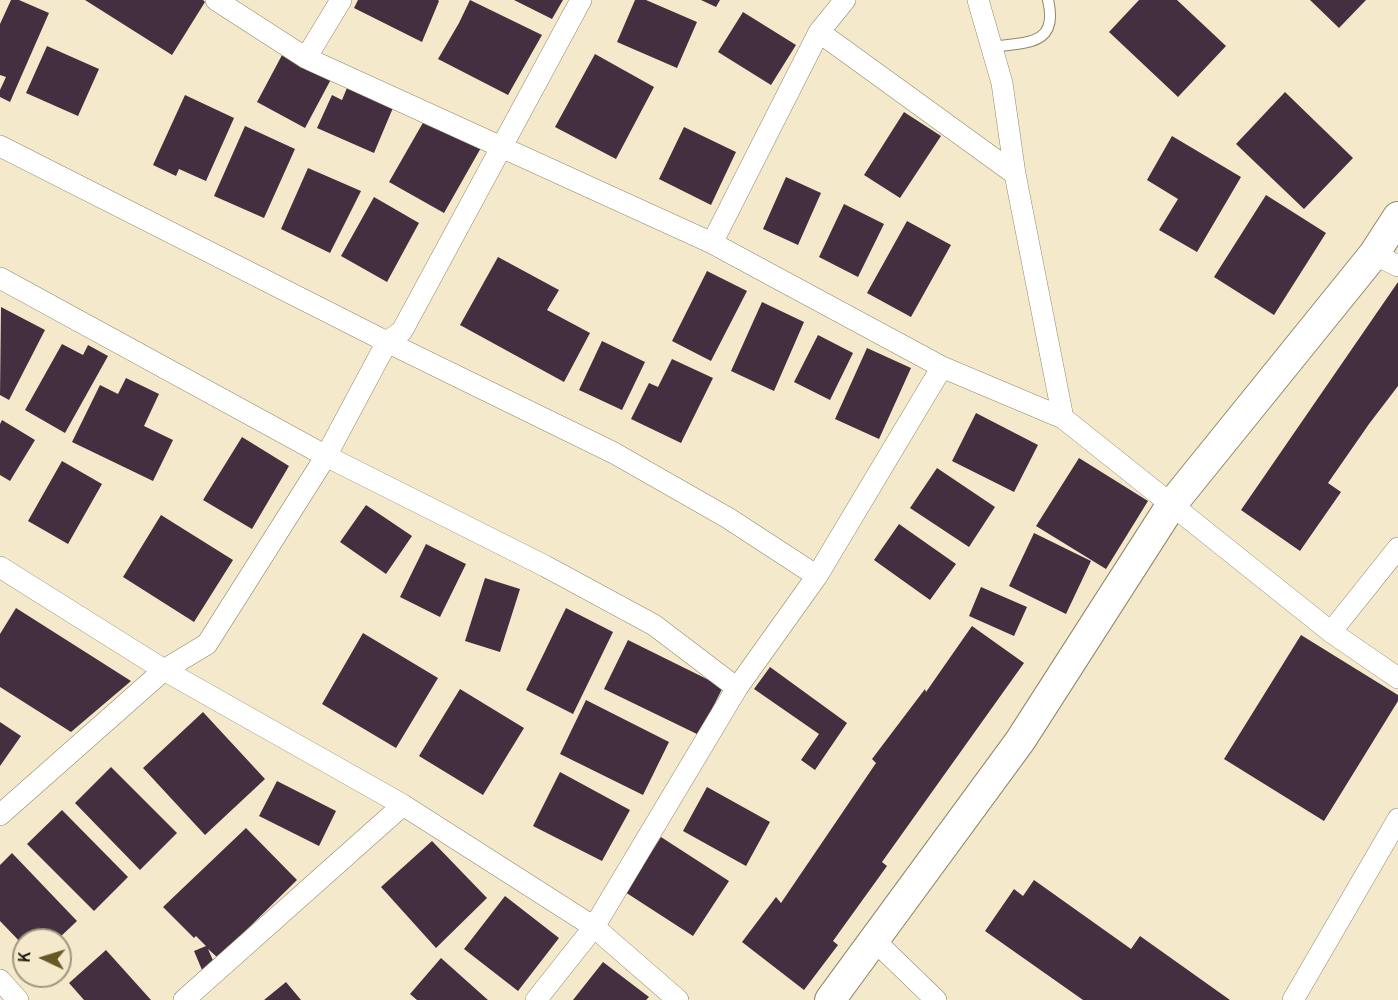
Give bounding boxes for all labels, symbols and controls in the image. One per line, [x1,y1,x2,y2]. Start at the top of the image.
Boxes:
north arrow [12,928,72,988]
text: K [16,951,36,963]

